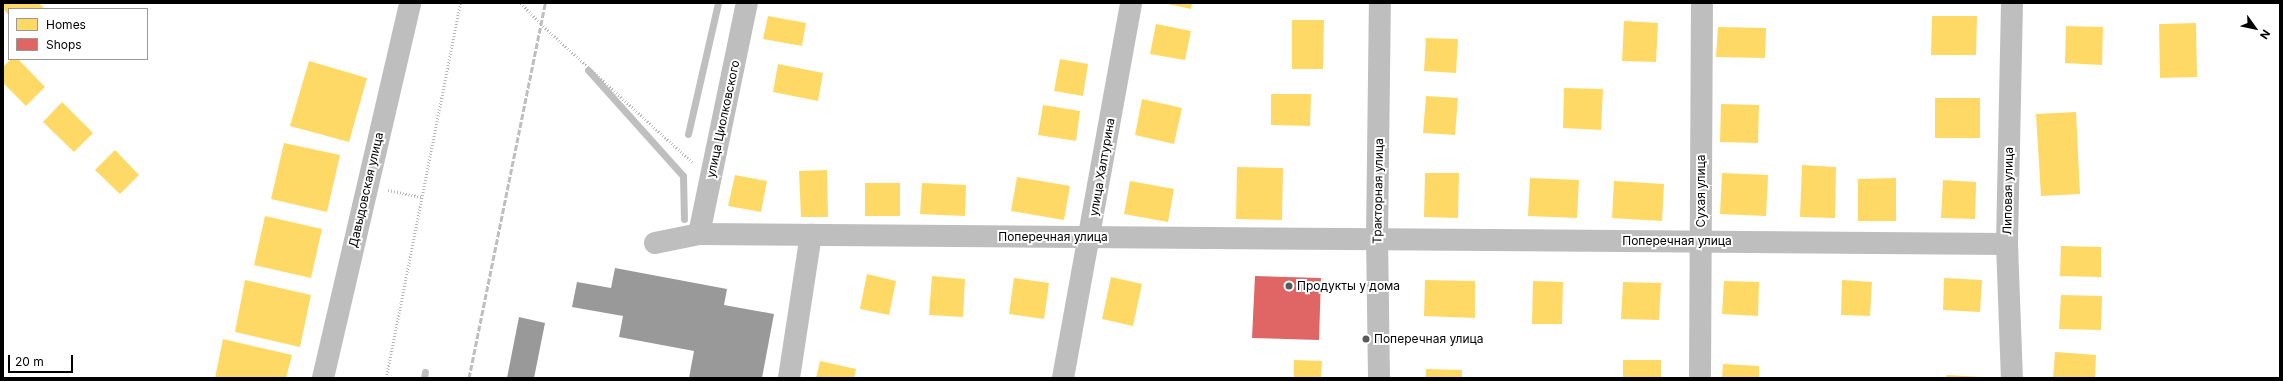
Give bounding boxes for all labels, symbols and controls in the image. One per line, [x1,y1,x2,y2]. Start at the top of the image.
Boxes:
legend [8,8,148,60]
north arrow [2235,8,2275,48]
text: Homes [46,17,86,32]
text: N [2257,27,2273,42]
text: Shops [46,37,82,52]
street label: улица Циолковского [703,59,743,179]
street label: улица Халтурина [1086,117,1118,217]
street label: Давыдовская улица [346,131,386,249]
street label: Тракторная улица [1370,138,1386,244]
street label: Липовая улица [2000,147,2016,235]
street label: Сухая улица [1694,155,1708,227]
street label: Поперечная улица [998,230,1108,244]
street label: Поперечная улица [1622,234,1732,248]
place label: Продукты у дома [1297,279,1400,293]
marker: Продукты у дома [1284,281,1294,291]
place label: Поперечная улица [1374,332,1484,346]
marker: Поперечная улица [1361,334,1371,344]
scale bar [10,347,75,373]
text: 20 m [15,354,44,369]

